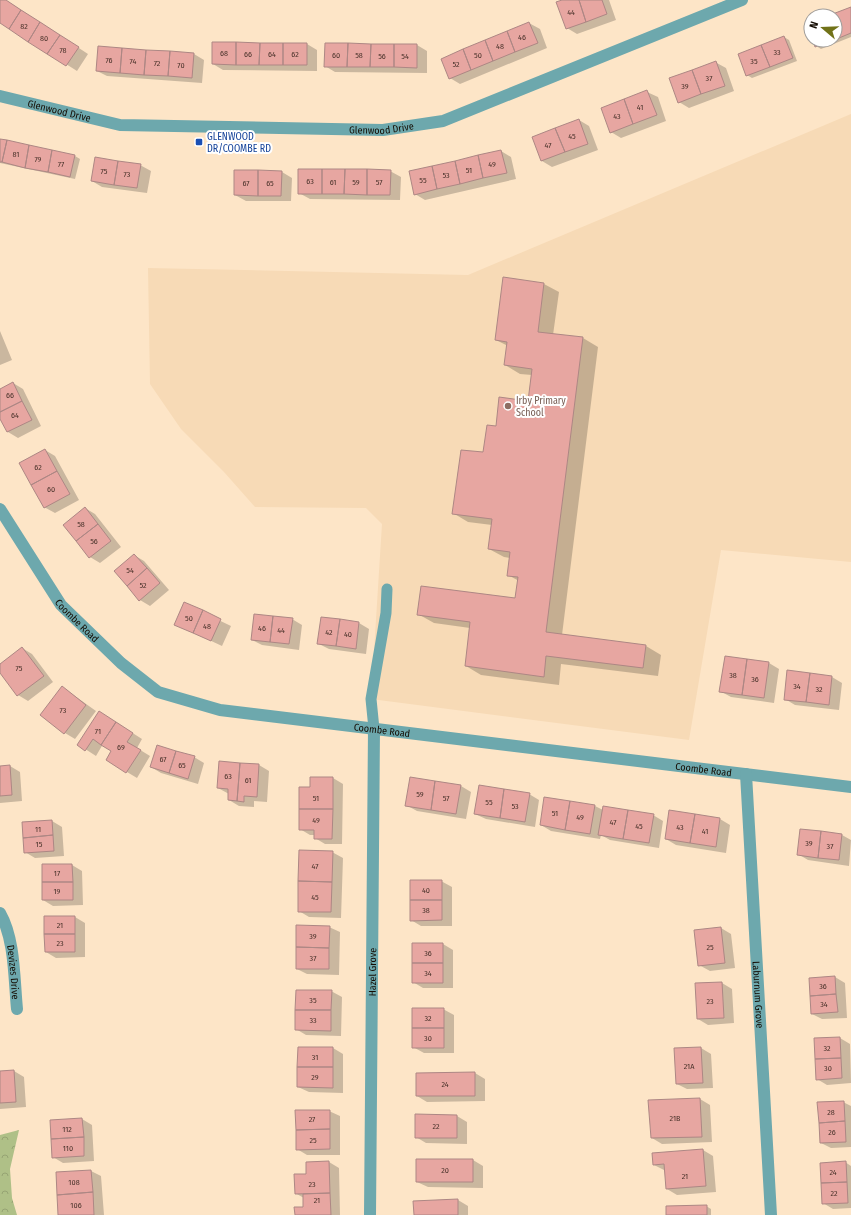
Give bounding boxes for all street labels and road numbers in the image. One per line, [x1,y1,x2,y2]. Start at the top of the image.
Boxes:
street label: Glenwood Drive [26,98,92,125]
street label: Glenwood Drive [349,120,415,137]
street label: Coombe Road [52,597,101,645]
street label: Coombe Road [353,721,411,740]
street label: Coombe Road [675,761,732,779]
street label: Devizes Drive [4,944,21,1000]
street label: Hazel Grove [367,948,379,996]
street label: Laburnum Grove [750,961,765,1029]

